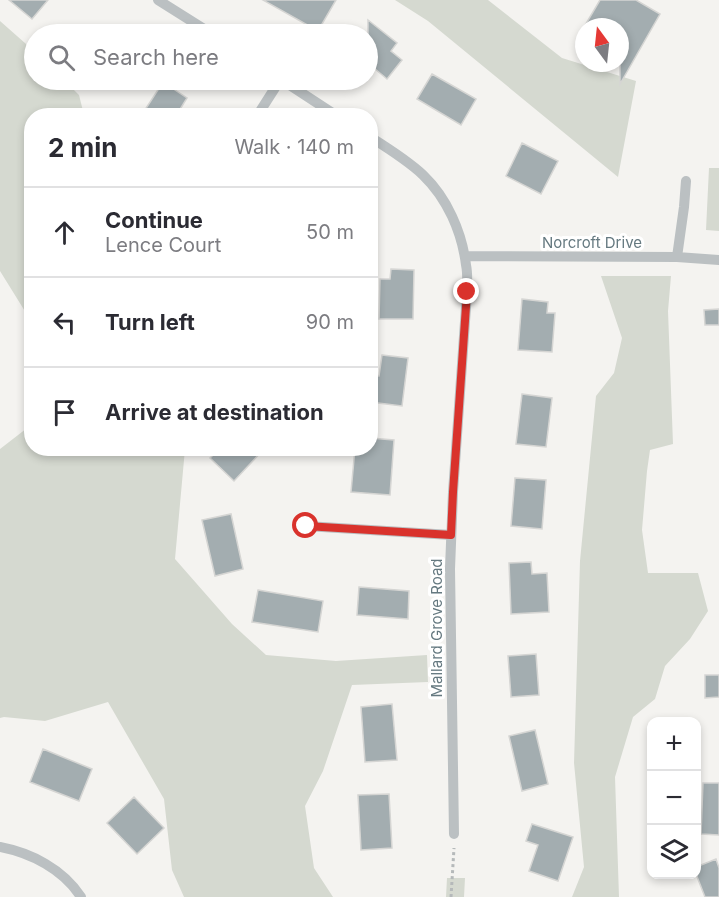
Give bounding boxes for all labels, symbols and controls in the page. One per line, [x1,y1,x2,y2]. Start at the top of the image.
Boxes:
north arrow [575,18,629,72]
search box [24,24,378,90]
icon: search [45,41,78,74]
text: Search here [93,44,219,70]
text: 2 min [48,132,118,163]
text: Walk · 140 m [234,135,354,159]
text: Continue [105,207,203,233]
icon: ahead [48,216,81,249]
text: 50 m [306,220,354,244]
text: Lence Court [105,233,221,257]
street label: Norcroft Drive [542,233,642,252]
route end [453,278,479,304]
icon: left [48,306,81,339]
text: Turn left [105,309,195,335]
text: 90 m [306,310,354,334]
icon: arrive [48,396,81,429]
text: Arrive at destination [105,399,324,425]
route start [292,512,318,538]
street label: Mallard Grove Road [427,558,446,698]
map controls [647,717,701,879]
button: + [647,717,701,771]
button: − [647,771,701,825]
button: layers [647,825,701,879]

